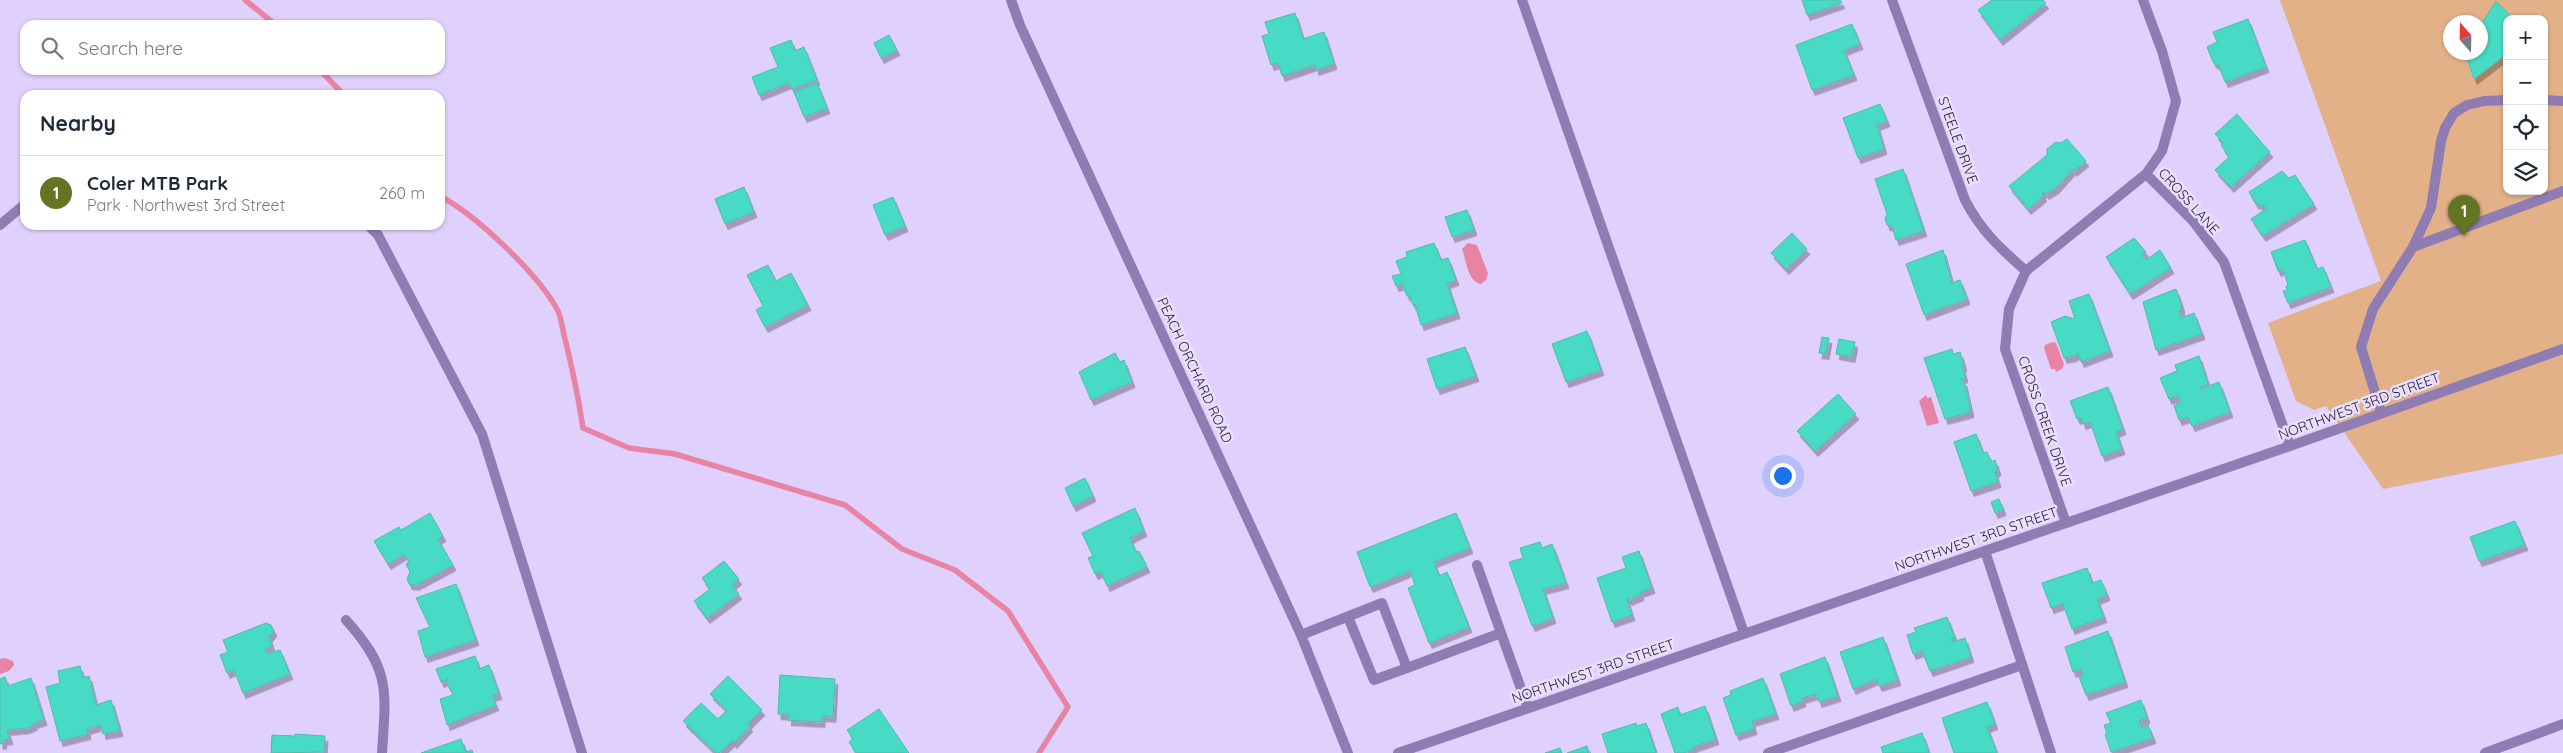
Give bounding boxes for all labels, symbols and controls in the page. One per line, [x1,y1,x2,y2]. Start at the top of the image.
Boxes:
north arrow [2443,15,2488,60]
map controls [2503,15,2548,195]
button: + [2503,15,2548,60]
search box [20,20,445,75]
icon: search [38,34,66,62]
text: Search here [78,36,183,60]
button: − [2503,60,2548,105]
street label: STEELE DRIVE [1934,94,1982,186]
button: locate [2503,105,2548,150]
text: Nearby [40,110,116,136]
button: layers [2503,150,2548,195]
street label: CROSS LANE [2154,164,2224,238]
text: Coler MTB Park [87,171,228,195]
text: 1 [53,183,59,203]
text: 260 m [379,183,425,203]
text: Park · Northwest 3rd Street [87,195,285,215]
pin: 1 [2448,195,2480,236]
street label: PEACH ORCHARD ROAD [1153,294,1237,446]
street label: CROSS CREEK DRIVE [2014,354,2076,489]
street label: NORTHWEST 3RD STREET [2276,368,2442,444]
your location [1770,463,1796,489]
street label: NORTHWEST 3RD STREET [1892,503,2060,575]
street label: NORTHWEST 3RD STREET [1509,635,1677,707]

